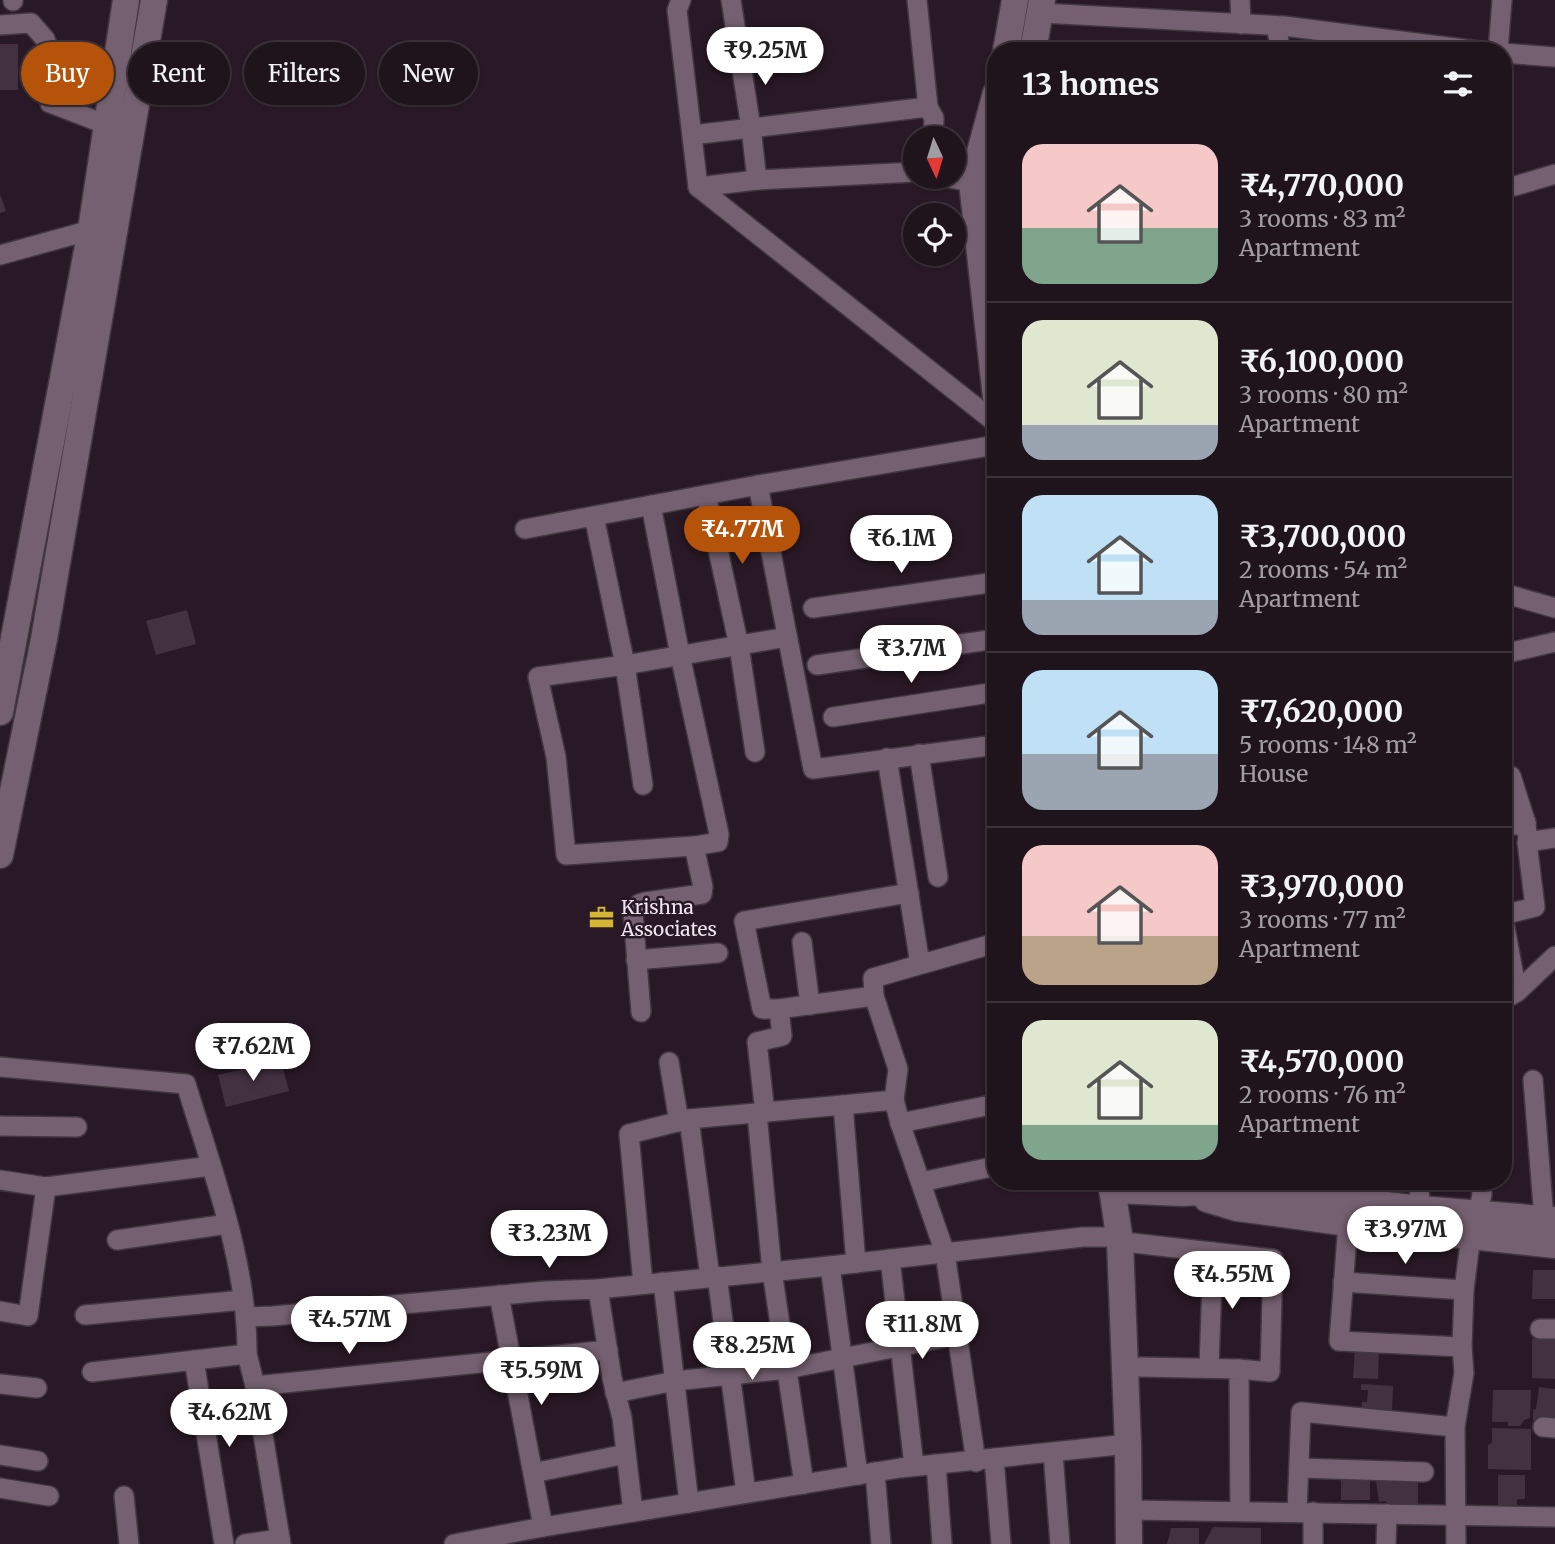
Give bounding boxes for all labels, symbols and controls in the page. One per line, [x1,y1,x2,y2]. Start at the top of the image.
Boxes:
pin: ₹9.25M [708,28,822,87]
text: ₹9.25M [723,35,807,64]
chip: Buy [21,42,114,105]
chip: Rent [128,42,230,105]
chip: Filters [244,42,365,105]
chip: New [379,42,478,105]
text: 13 homes [1022,65,1160,103]
icon: filters [1439,65,1477,103]
north arrow [903,126,966,189]
map controls [903,126,966,266]
text: ₹4,770,000 [1239,166,1404,204]
icon: home [1078,172,1162,256]
button: locate [903,203,966,266]
text: 3 rooms · 83 m² [1239,204,1405,233]
text: Apartment [1239,233,1360,262]
text: ₹6,100,000 [1239,342,1404,380]
icon: home [1078,348,1162,432]
text: 3 rooms · 80 m² [1239,380,1408,409]
text: Apartment [1239,409,1360,438]
pin: ₹4.77M [685,506,799,566]
text: ₹4.77M [700,514,784,543]
pin: ₹6.1M [852,516,950,575]
text: ₹3,700,000 [1239,517,1406,555]
text: ₹6.1M [866,523,936,552]
icon: home [1078,523,1162,607]
text: 2 rooms · 54 m² [1239,555,1407,584]
text: Apartment [1239,584,1360,613]
pin: ₹3.7M [862,626,960,685]
text: ₹3.7M [876,633,946,662]
text: ₹7,620,000 [1239,692,1403,730]
icon: home [1078,698,1162,782]
text: 5 rooms · 148 m² [1239,730,1417,759]
text: House [1239,759,1308,788]
text: ₹3,970,000 [1239,867,1404,905]
icon: home [1078,873,1162,957]
place label: Krishna Associates [620,895,717,941]
office icon: Krishna Associates [587,904,615,932]
text: 3 rooms · 77 m² [1239,905,1406,934]
text: Apartment [1239,934,1360,963]
pin: ₹7.62M [196,1024,310,1083]
text: ₹7.62M [211,1031,295,1060]
text: ₹4,570,000 [1239,1042,1404,1080]
icon: home [1078,1048,1162,1132]
text: 2 rooms · 76 m² [1239,1080,1406,1109]
text: Apartment [1239,1109,1360,1138]
pin: ₹3.97M [1348,1206,1462,1266]
pin: ₹3.23M [492,1210,606,1270]
text: ₹3.97M [1363,1214,1447,1243]
text: ₹3.23M [507,1218,591,1247]
pin: ₹4.55M [1175,1252,1289,1311]
text: ₹4.55M [1190,1259,1274,1288]
pin: ₹4.57M [292,1296,406,1356]
pin: ₹11.8M [865,1302,979,1361]
text: ₹4.57M [307,1304,391,1333]
text: ₹11.8M [882,1309,962,1338]
pin: ₹8.25M [695,1322,809,1382]
text: ₹8.25M [709,1330,795,1359]
pin: ₹5.59M [484,1348,598,1407]
text: ₹5.59M [499,1355,583,1384]
pin: ₹4.62M [172,1390,286,1449]
text: ₹4.62M [186,1397,272,1426]

